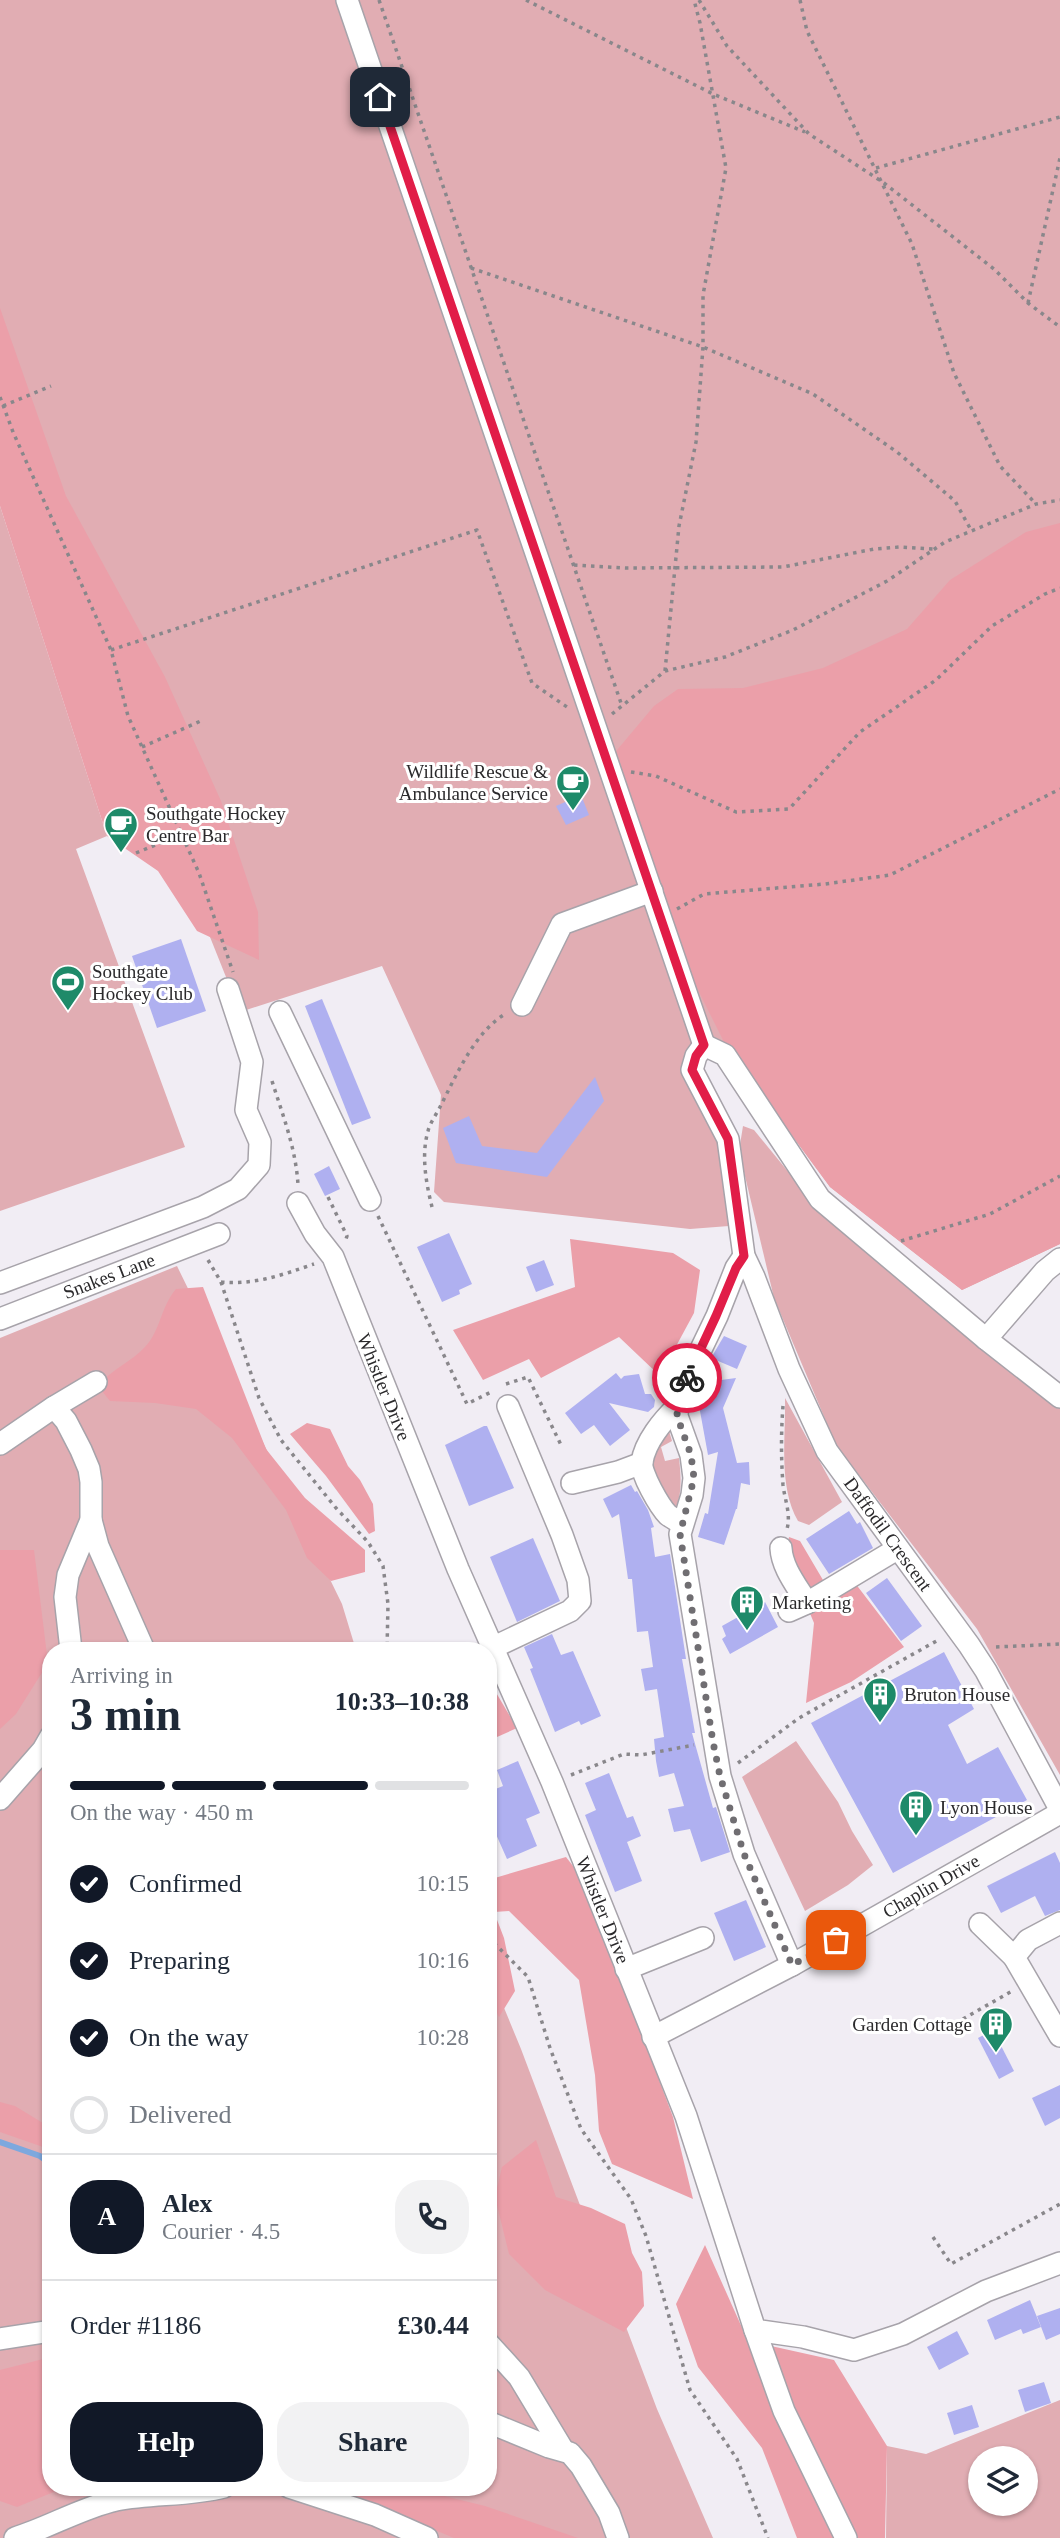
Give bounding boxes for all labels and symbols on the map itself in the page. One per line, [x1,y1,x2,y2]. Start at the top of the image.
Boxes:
pin [350,67,410,127]
place label: Wildlife Rescue & Ambulance Service [399,761,548,804]
cafe icon: Wildlife Rescue & Ambulance Service [554,763,592,812]
place label: Southgate Hockey Centre Bar [146,803,286,846]
cafe icon: Southgate Hockey Centre Bar [102,805,140,854]
place label: Southgate Hockey Club [92,961,193,1004]
sports icon: Southgate Hockey Club [49,963,87,1012]
street label: Snakes Lane [60,1249,158,1303]
street label: Whistler Drive [353,1330,415,1444]
courier [652,1343,722,1413]
street label: Daffodil Crescent [840,1473,937,1595]
building icon: Marketing [728,1583,766,1632]
place label: Marketing [772,1592,852,1613]
building icon: Bruton House [861,1675,899,1724]
place label: Bruton House [904,1684,1010,1705]
building icon: Lyon House [897,1788,935,1837]
place label: Lyon House [940,1797,1032,1818]
street label: Chaplin Drive [879,1850,983,1922]
street label: Whistler Drive [572,1853,634,1967]
pin [806,1910,866,1970]
building icon: Garden Cottage [977,2005,1015,2054]
place label: Garden Cottage [852,2014,972,2035]

